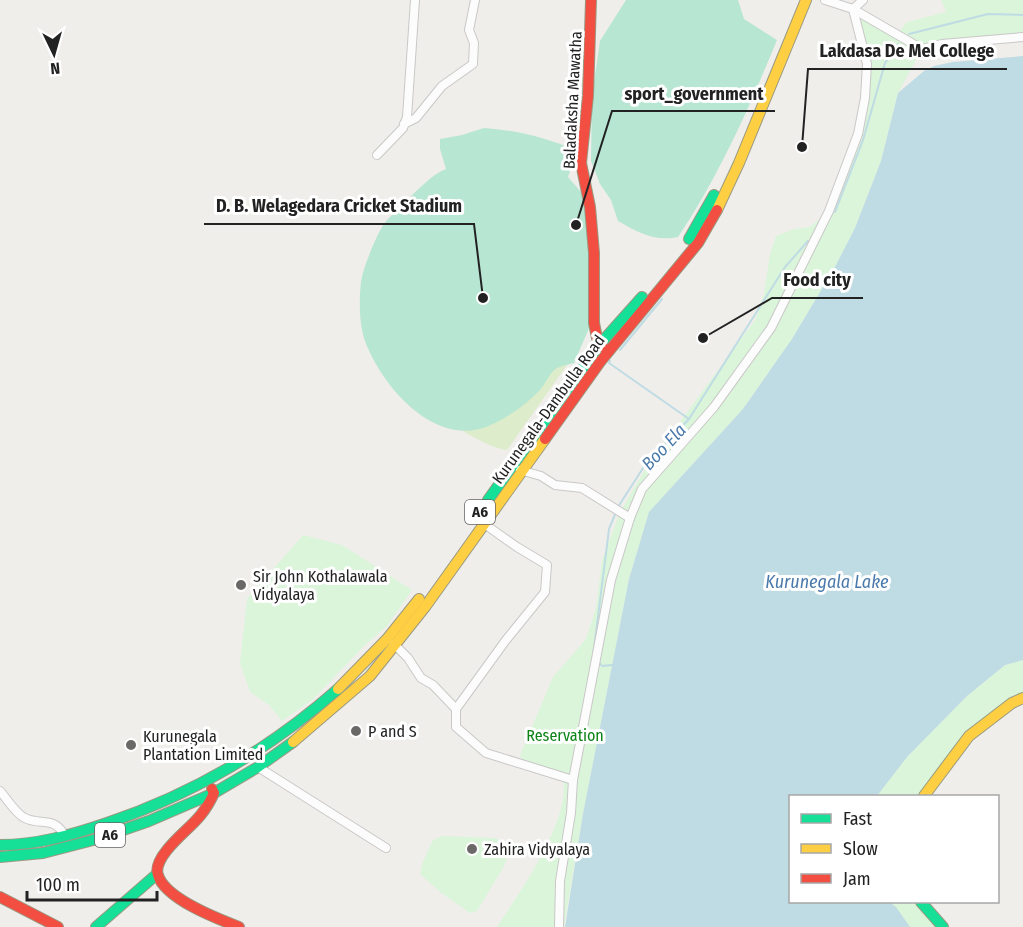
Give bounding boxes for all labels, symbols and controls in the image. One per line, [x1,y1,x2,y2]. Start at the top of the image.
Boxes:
north arrow [24,24,84,84]
street label: Baladaksha Mawatha [559,31,586,169]
callout: Lakdasa De Mel College [808,33,1007,69]
text: Lakdasa De Mel College [820,40,994,62]
text: N [50,59,61,78]
callout: sport_government [612,75,775,111]
text: sport_government [624,83,764,105]
callout: D. B. Welagedara Cricket Stadium [204,188,474,224]
text: D. B. Welagedara Cricket Stadium [216,195,462,217]
callout: Food city [772,262,863,298]
text: Food city [783,269,851,291]
street label: Kurunegala-Dambulla Road [488,331,609,487]
water label: Boo Ela [637,419,691,475]
road number: A6 [465,500,495,524]
place label: Sir John Kothalawala Vidyalaya [253,567,388,604]
water label: Kurunegala Lake [765,571,889,593]
marker: Sir John Kothalawala Vidyalaya [234,578,248,592]
place label: P and S [368,722,417,741]
marker: P and S [349,724,363,738]
park label: Reservation [526,726,604,745]
place label: Kurunegala Plantation Limited [143,727,263,764]
marker: Kurunegala Plantation Limited [124,738,138,752]
legend [789,795,999,903]
text: Fast [843,808,872,830]
road number: A6 [95,823,125,847]
text: Slow [843,838,878,860]
place label: Zahira Vidyalaya [484,840,590,859]
marker: Zahira Vidyalaya [465,842,479,856]
scale bar [27,864,158,902]
text: Jam [843,868,871,890]
text: 100 m [36,874,80,896]

